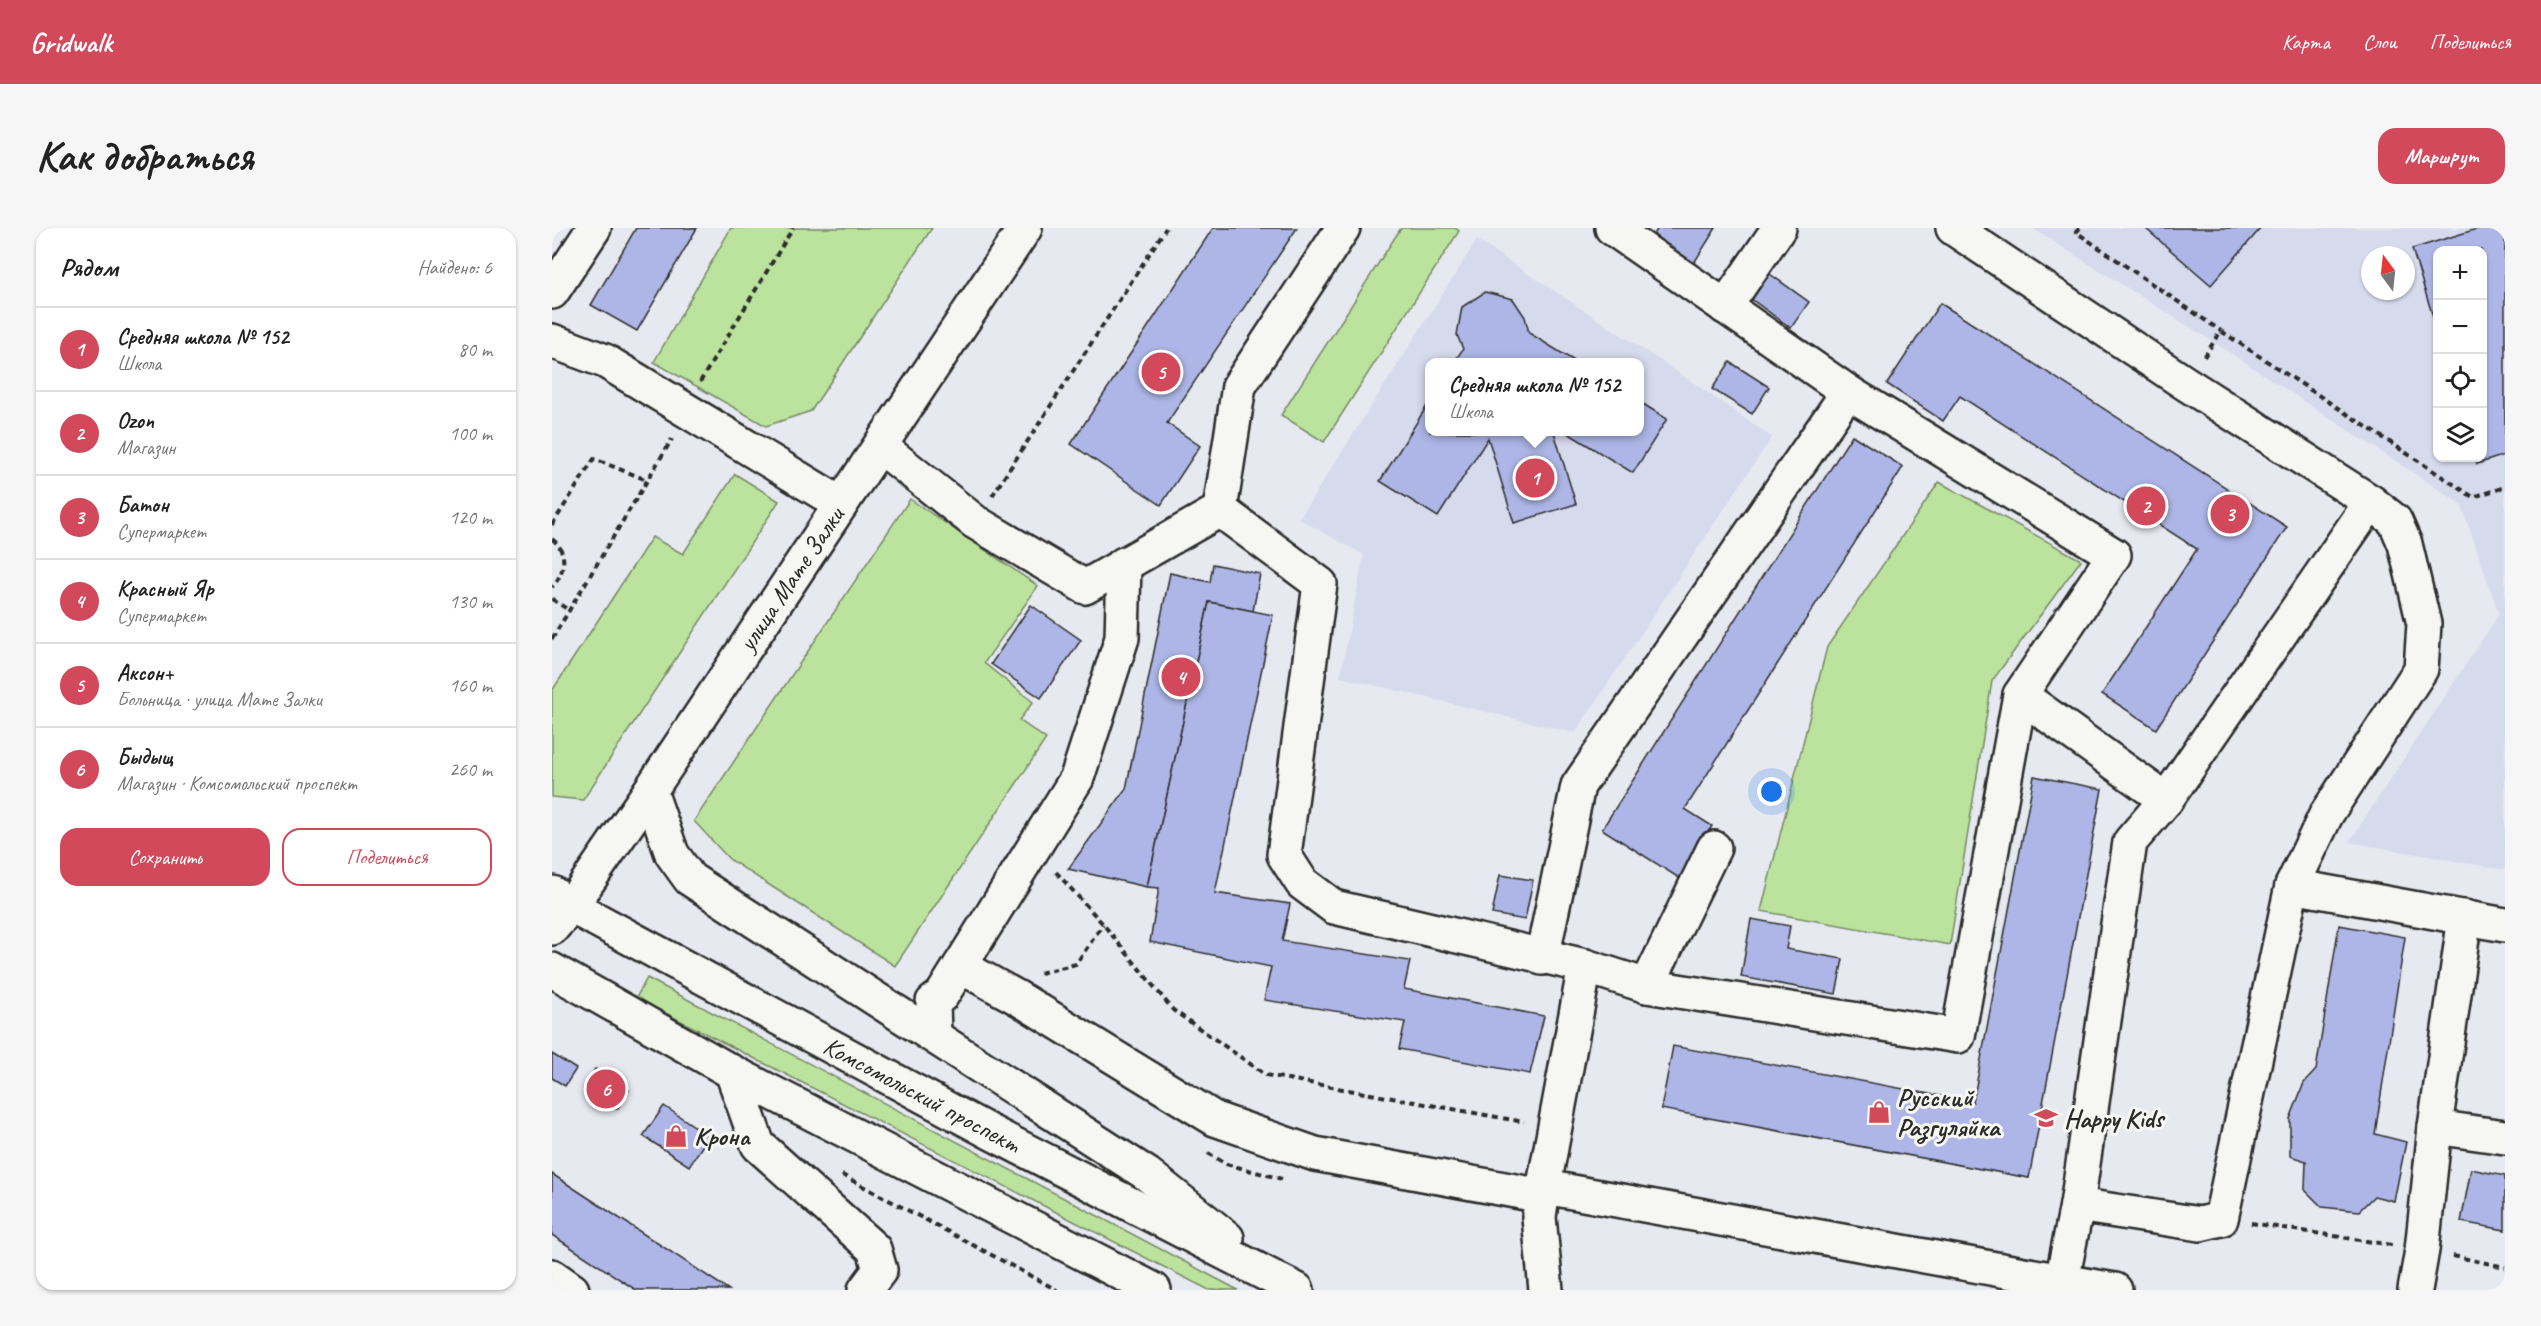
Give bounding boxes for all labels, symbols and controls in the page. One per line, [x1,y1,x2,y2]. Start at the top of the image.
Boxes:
text: Gridwalk [30,25,112,60]
text: Карта [2282,29,2330,55]
text: Слои [2363,29,2397,55]
text: Поделиться [2430,29,2511,55]
button: Маршрут [2378,128,2505,184]
text: Как добраться [36,130,253,183]
north arrow [2361,246,2415,300]
map controls [2433,246,2487,462]
button: + [2433,246,2487,300]
text: Рядом [60,251,118,284]
text: Найдено: 6 [417,255,492,280]
button: − [2433,300,2487,354]
text: Средняя школа № 152 [117,323,289,351]
text: 1 [75,337,84,362]
text: 80 m [458,337,492,362]
pin: 5 [1142,350,1180,394]
text: Школа [117,351,161,376]
button: locate [2433,354,2487,408]
popup [1425,358,1644,436]
text: Средняя школа № 152 [1449,371,1620,399]
text: Школа [1449,399,1493,424]
text: Ozon [117,407,154,435]
button: layers [2433,408,2487,462]
text: 2 [75,421,84,446]
text: 100 m [449,421,492,446]
text: Магазин [117,435,175,460]
pin: 1 [1516,456,1554,500]
pin: 2 [2126,484,2166,528]
text: Батон [117,491,169,519]
pin: 3 [2210,492,2250,536]
street label: улица Мате Залки [729,499,852,659]
text: 3 [75,505,84,530]
text: 120 m [449,505,492,530]
text: Супермаркет [117,519,206,544]
text: Красный Яр [117,575,213,603]
text: 4 [75,589,84,614]
text: 130 m [449,589,492,614]
text: Супермаркет [117,603,206,628]
pin: 4 [1162,654,1200,700]
text: Аксон+ [117,659,173,687]
text: 5 [75,673,84,698]
text: 160 m [449,673,492,698]
text: Больница · улица Мате Залки [117,687,322,712]
text: Быдыщ [117,743,173,771]
text: 6 [75,757,84,782]
text: 260 m [449,757,492,782]
text: Магазин · Комсомольский проспект [117,771,357,796]
your location [1757,777,1786,806]
button: Сохранить [60,828,270,886]
button: Поделиться [282,828,492,886]
street label: Комсомольский проспект [818,1029,1028,1162]
pin: 6 [586,1066,626,1112]
place label: Русский Разгуляйка [1897,1081,2002,1144]
shop icon: Русский Разгуляйка [1866,1099,1892,1125]
place label: Happy Kids [2064,1102,2166,1135]
school or university icon: Happy Kids [2033,1105,2059,1131]
place label: Крона [694,1120,751,1153]
shop icon: Крона [663,1123,689,1149]

